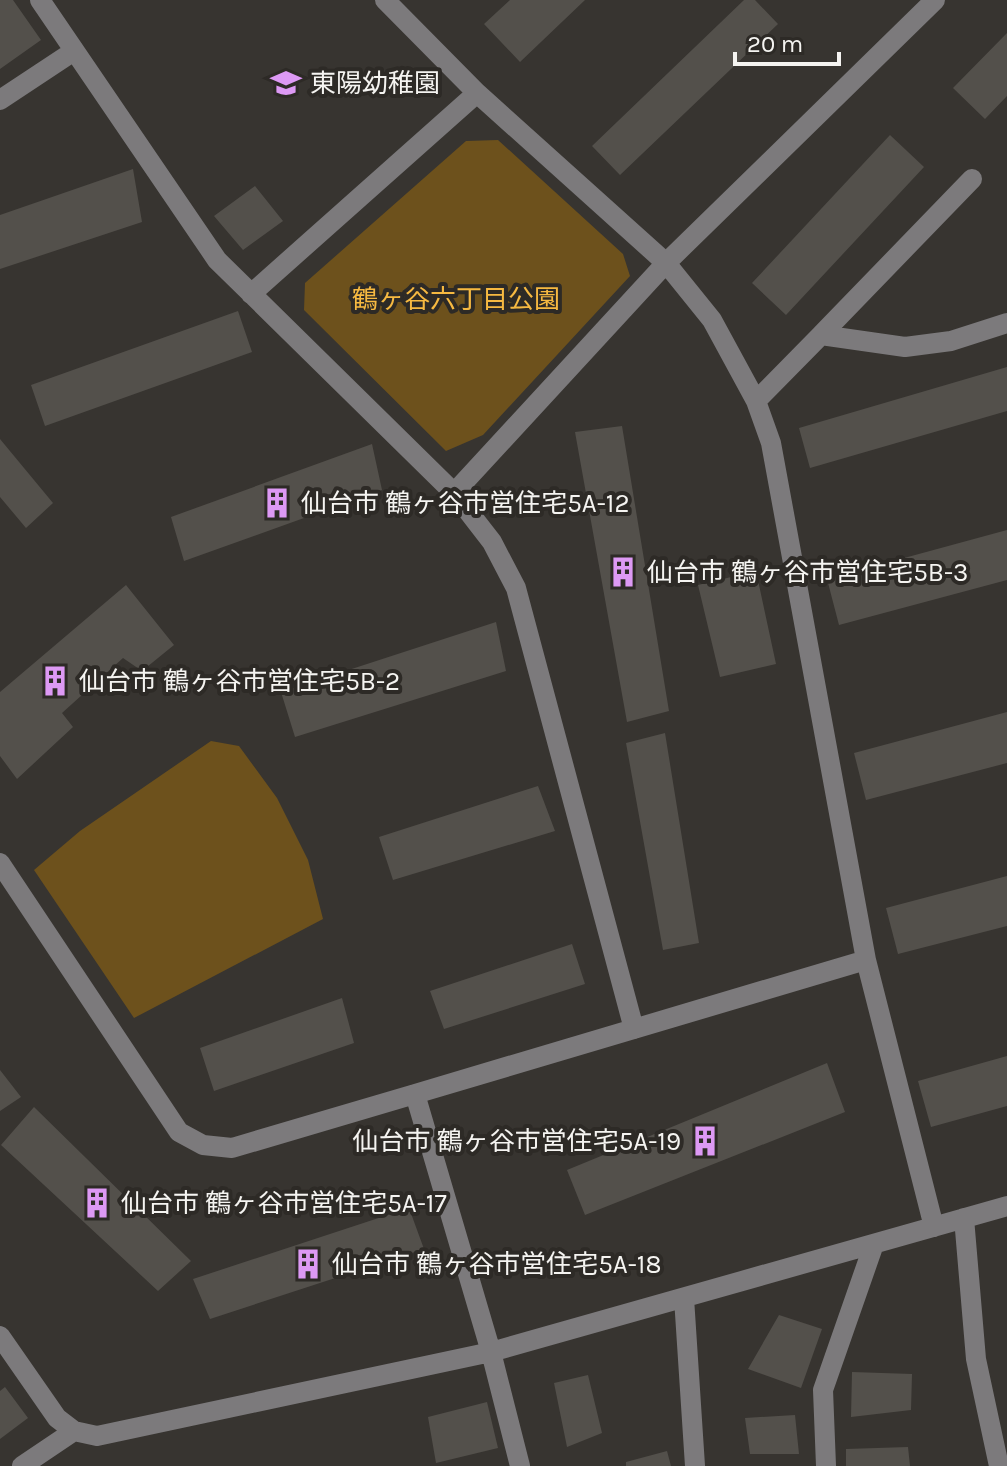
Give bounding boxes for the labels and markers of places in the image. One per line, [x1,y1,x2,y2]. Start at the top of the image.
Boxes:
school or university icon: 東陽幼稚園 [269,66,303,100]
place label: 東陽幼稚園 [310,68,440,99]
building icon: 仙台市 鶴ヶ谷市営住宅5A-12 [260,486,294,520]
place label: 仙台市 鶴ヶ谷市営住宅5A-12 [301,488,630,519]
building icon: 仙台市 鶴ヶ谷市営住宅5B-3 [606,555,640,589]
place label: 仙台市 鶴ヶ谷市営住宅5B-3 [647,557,968,588]
building icon: 仙台市 鶴ヶ谷市営住宅5B-2 [38,664,72,698]
place label: 仙台市 鶴ヶ谷市営住宅5B-2 [79,666,400,697]
building icon: 仙台市 鶴ヶ谷市営住宅5A-19 [688,1124,722,1158]
place label: 仙台市 鶴ヶ谷市営住宅5A-19 [352,1126,681,1157]
building icon: 仙台市 鶴ヶ谷市営住宅5A-17 [80,1186,114,1220]
place label: 仙台市 鶴ヶ谷市営住宅5A-17 [121,1188,447,1219]
building icon: 仙台市 鶴ヶ谷市営住宅5A-18 [291,1247,325,1281]
place label: 仙台市 鶴ヶ谷市営住宅5A-18 [332,1249,661,1280]

